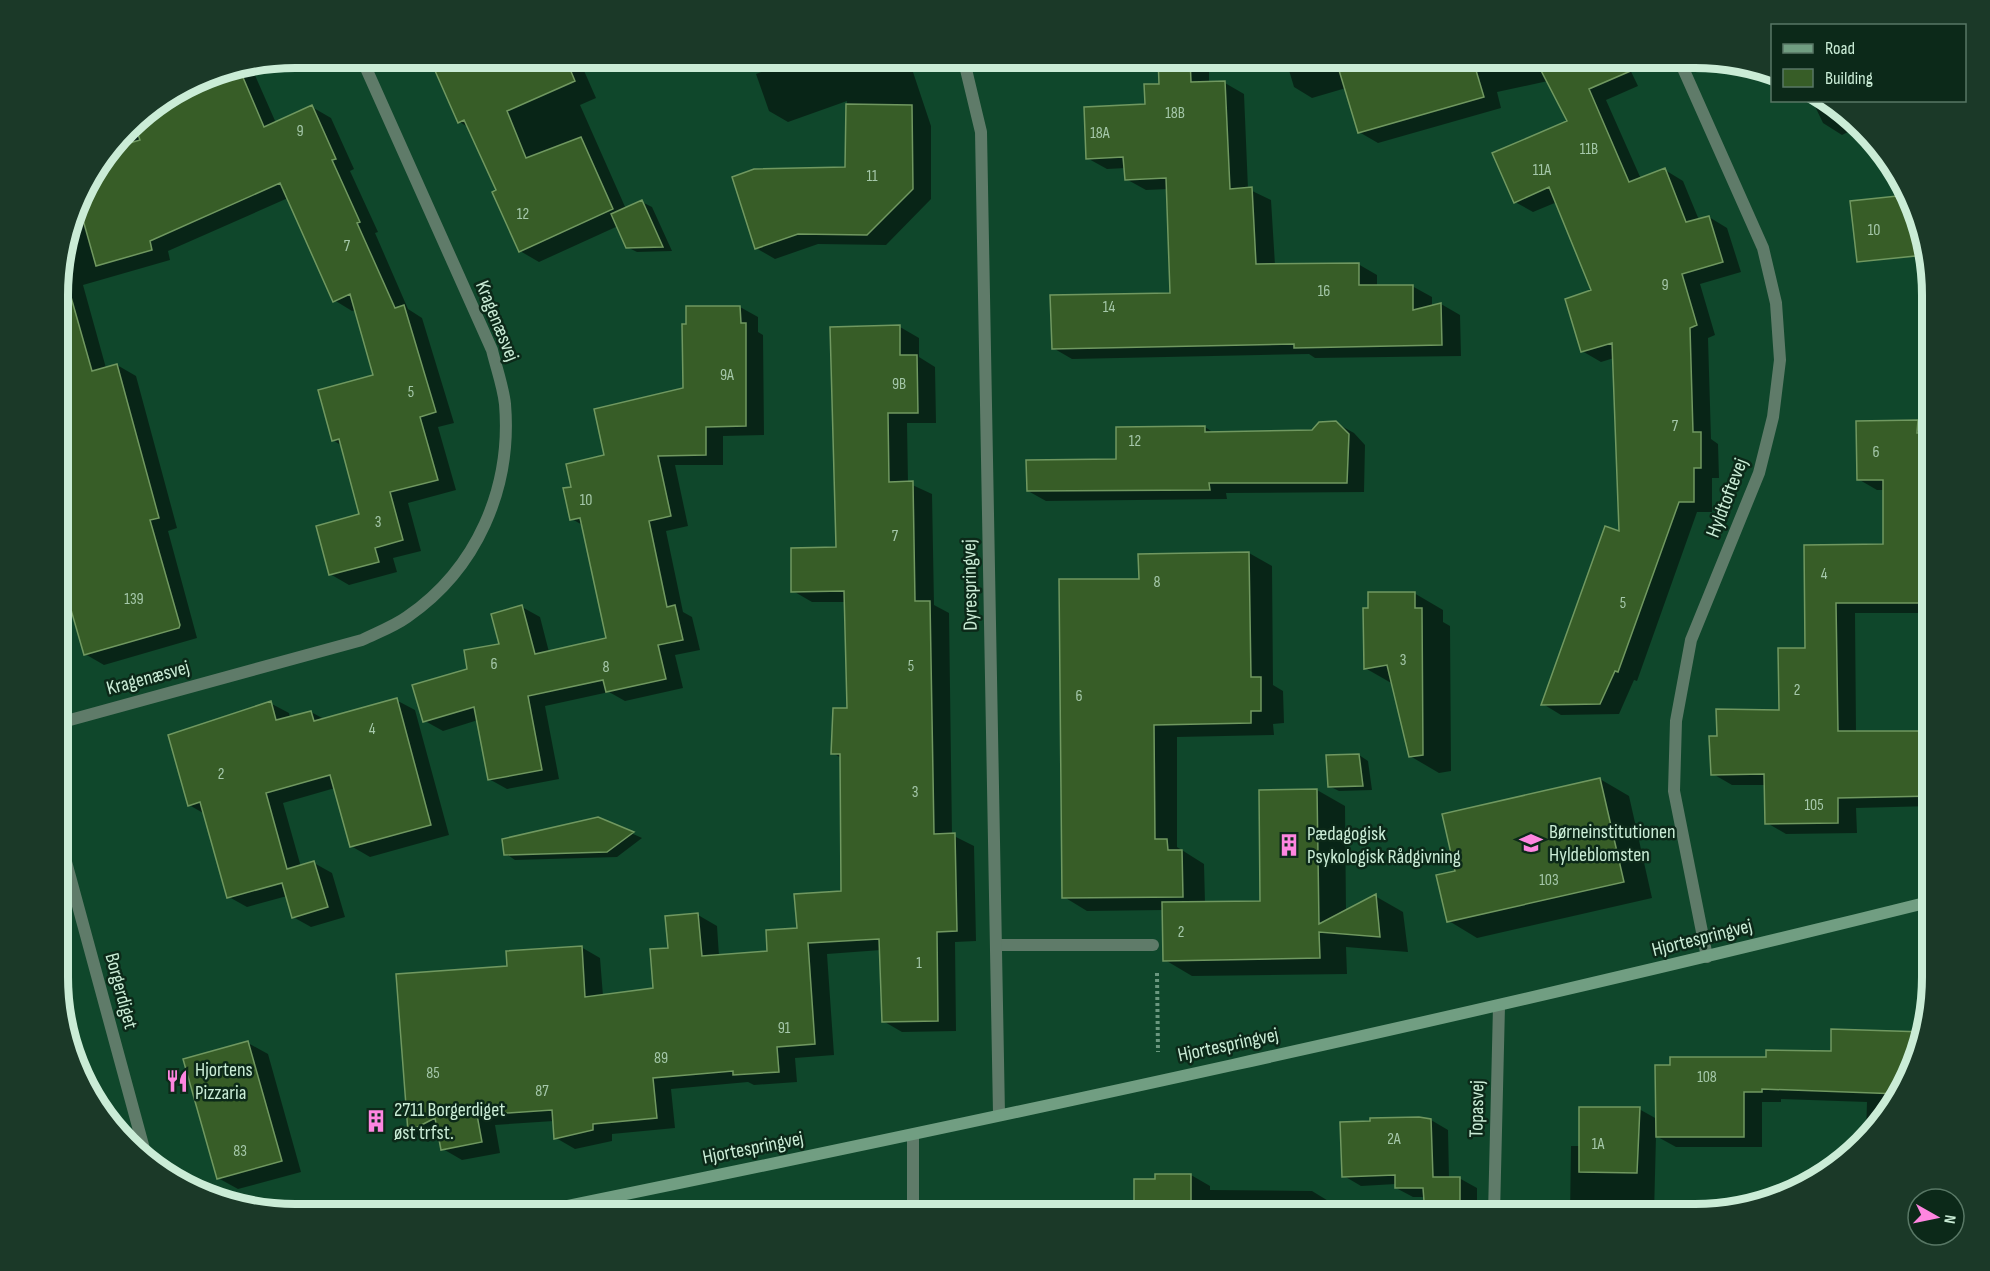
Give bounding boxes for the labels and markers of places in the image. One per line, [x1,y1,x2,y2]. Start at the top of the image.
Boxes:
place label: Børneinstitutionen Hyldeblomsten [1549,820,1676,867]
place label: Pædagogisk Psykologisk Rådgivning [1307,822,1461,869]
school or university icon: Børneinstitutionen Hyldeblomsten [1518,830,1544,856]
building icon: Pædagogisk Psykologisk Rådgivning [1276,832,1302,858]
place label: Hjortens Pizzaria [195,1058,253,1105]
restaurant icon: Hjortens Pizzaria [164,1068,190,1094]
place label: 2711 Borgerdiget øst trfst. [394,1098,505,1145]
building icon: 2711 Borgerdiget øst trfst. [363,1108,389,1134]

